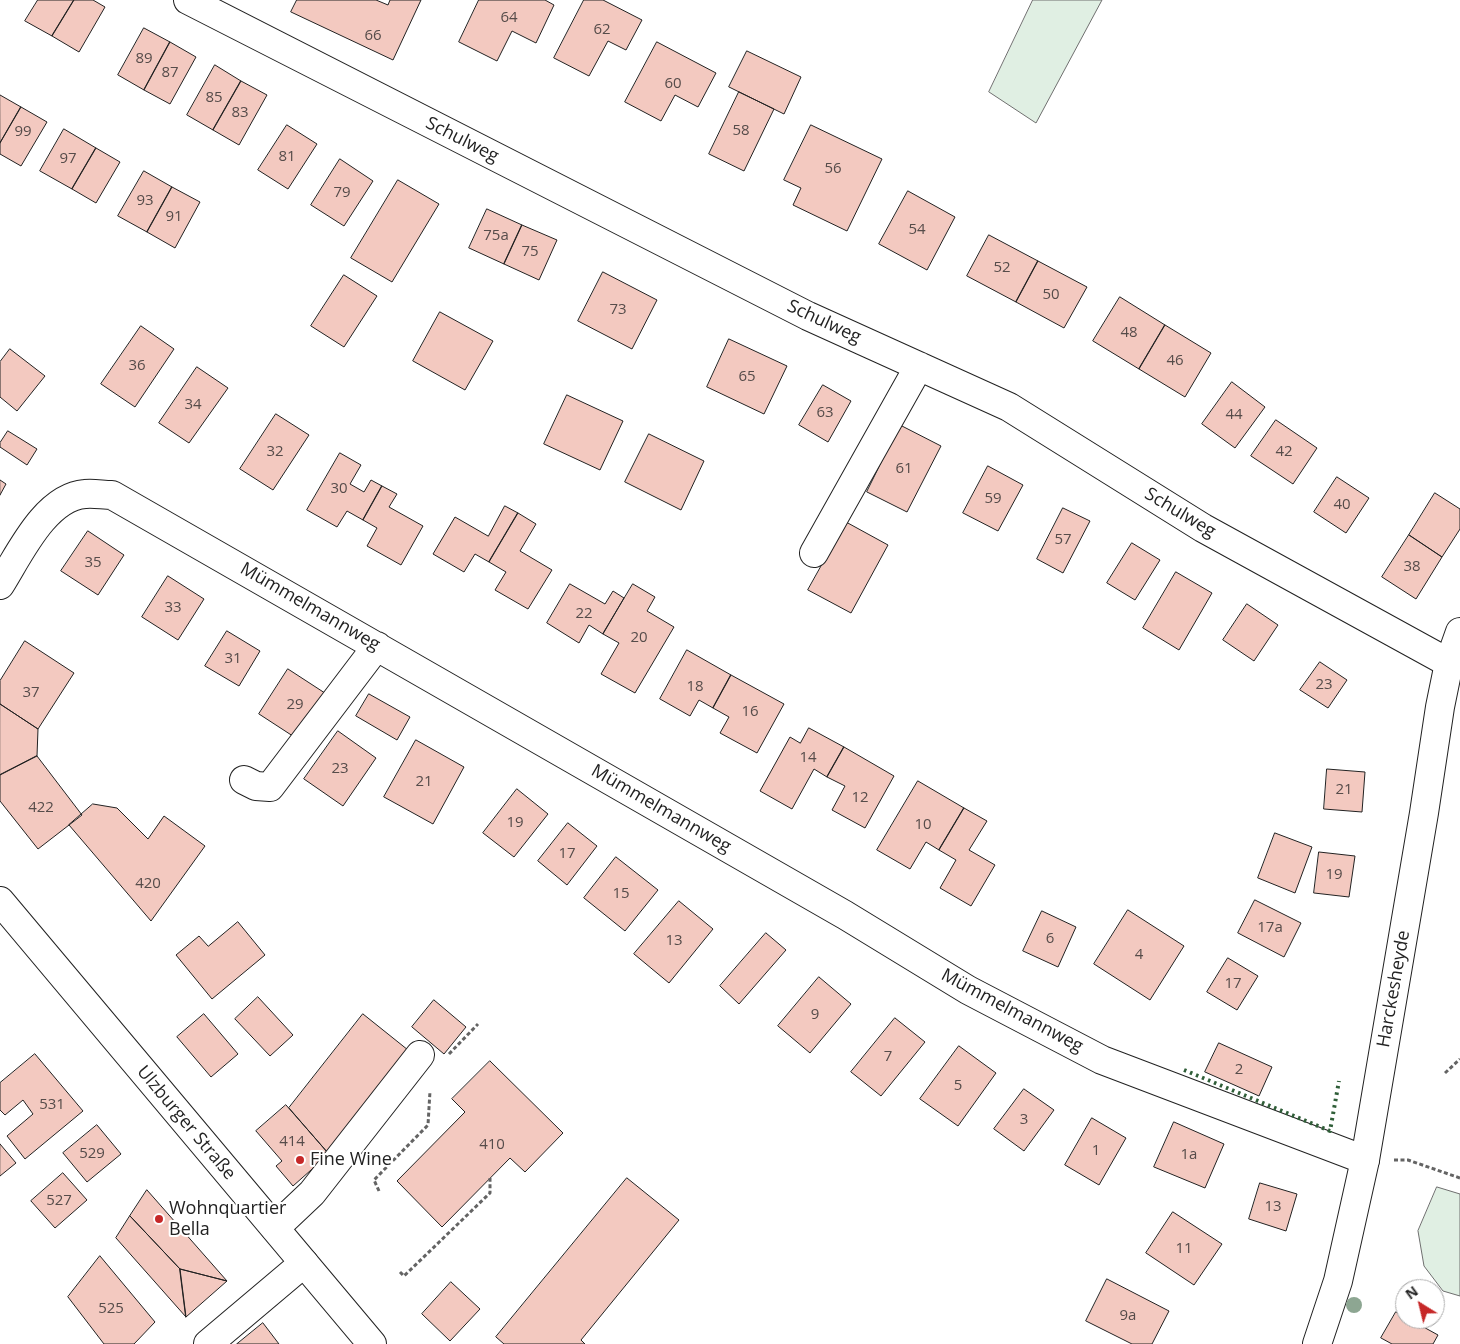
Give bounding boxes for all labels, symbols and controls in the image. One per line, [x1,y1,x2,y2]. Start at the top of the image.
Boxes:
house number: 64 [500,9,518,27]
house number: 62 [593,21,611,39]
house number: 66 [364,27,382,45]
house number: 89 [135,50,153,68]
house number: 87 [161,64,179,82]
house number: 60 [664,75,682,93]
house number: 85 [205,89,223,107]
house number: 83 [231,104,249,122]
street label: Schulweg [422,112,502,168]
house number: 58 [732,122,750,140]
house number: 99 [14,123,32,141]
house number: 81 [278,148,296,166]
house number: 97 [59,150,77,168]
house number: 56 [824,160,842,178]
house number: 79 [333,184,351,202]
house number: 93 [136,192,154,210]
house number: 91 [165,208,183,226]
house number: 54 [908,221,926,239]
house number: 75a [483,227,509,245]
house number: 75 [521,243,539,261]
house number: 52 [993,259,1011,277]
house number: 50 [1042,286,1060,304]
street label: Schulweg [784,296,864,348]
house number: 73 [609,301,627,319]
house number: 48 [1120,324,1138,342]
house number: 46 [1166,352,1184,370]
house number: 36 [128,357,146,375]
house number: 65 [738,368,756,386]
house number: 34 [184,396,202,414]
house number: 63 [816,404,834,422]
house number: 44 [1225,406,1243,424]
house number: 32 [266,443,284,461]
house number: 42 [1275,443,1293,461]
house number: 61 [895,460,913,478]
house number: 30 [330,480,348,498]
street label: Schulweg [1141,483,1219,543]
house number: 59 [984,490,1002,508]
house number: 40 [1333,496,1351,514]
house number: 57 [1054,531,1072,549]
house number: 35 [84,554,102,572]
street label: Mümmelmannweg [236,558,384,656]
house number: 38 [1403,558,1421,576]
house number: 33 [164,599,182,617]
house number: 22 [575,605,593,623]
house number: 20 [630,629,648,647]
house number: 31 [224,650,242,668]
house number: 23 [1315,676,1333,694]
house number: 18 [686,678,704,696]
house number: 37 [22,684,40,702]
house number: 29 [286,696,304,714]
house number: 16 [741,703,759,721]
house number: 14 [799,749,817,767]
house number: 23 [331,760,349,778]
street label: Mümmelmannweg [587,760,735,858]
house number: 21 [415,773,433,791]
house number: 21 [1335,781,1353,799]
house number: 12 [851,789,869,807]
house number: 422 [28,799,54,817]
house number: 19 [506,814,524,832]
house number: 10 [914,816,932,834]
house number: 17 [558,845,576,863]
house number: 19 [1325,866,1343,884]
house number: 420 [135,875,161,893]
house number: 15 [612,885,630,903]
house number: 17a [1257,919,1283,937]
street label: Harckesheyde [1373,929,1415,1049]
house number: 6 [1046,930,1054,948]
house number: 13 [665,932,683,950]
house number: 4 [1135,946,1143,964]
street label: Mümmelmannweg [937,964,1087,1058]
house number: 17 [1224,975,1242,993]
house number: 9 [811,1006,819,1024]
house number: 7 [884,1048,892,1066]
house number: 2 [1235,1061,1243,1079]
street label: Ulzburger Straße [132,1062,240,1184]
house number: 5 [954,1077,962,1095]
house number: 531 [39,1096,65,1114]
house number: 3 [1020,1111,1028,1129]
house number: 414 [279,1133,305,1151]
house number: 410 [479,1136,505,1154]
house number: 1 [1092,1142,1100,1160]
house number: 529 [79,1145,105,1163]
house number: 1a [1181,1146,1197,1164]
place label: Fine Wine [310,1149,392,1171]
marker: Fine Wine [294,1154,306,1166]
house number: 527 [46,1192,72,1210]
place label: Wohnquartier Bella [169,1198,286,1240]
house number: 13 [1264,1198,1282,1216]
marker: Wohnquartier Bella [153,1213,165,1225]
house number: 11 [1175,1240,1193,1258]
north arrow [1395,1279,1445,1329]
text: N [1401,1281,1422,1303]
house number: 525 [98,1300,124,1318]
house number: 9a [1120,1307,1136,1325]

